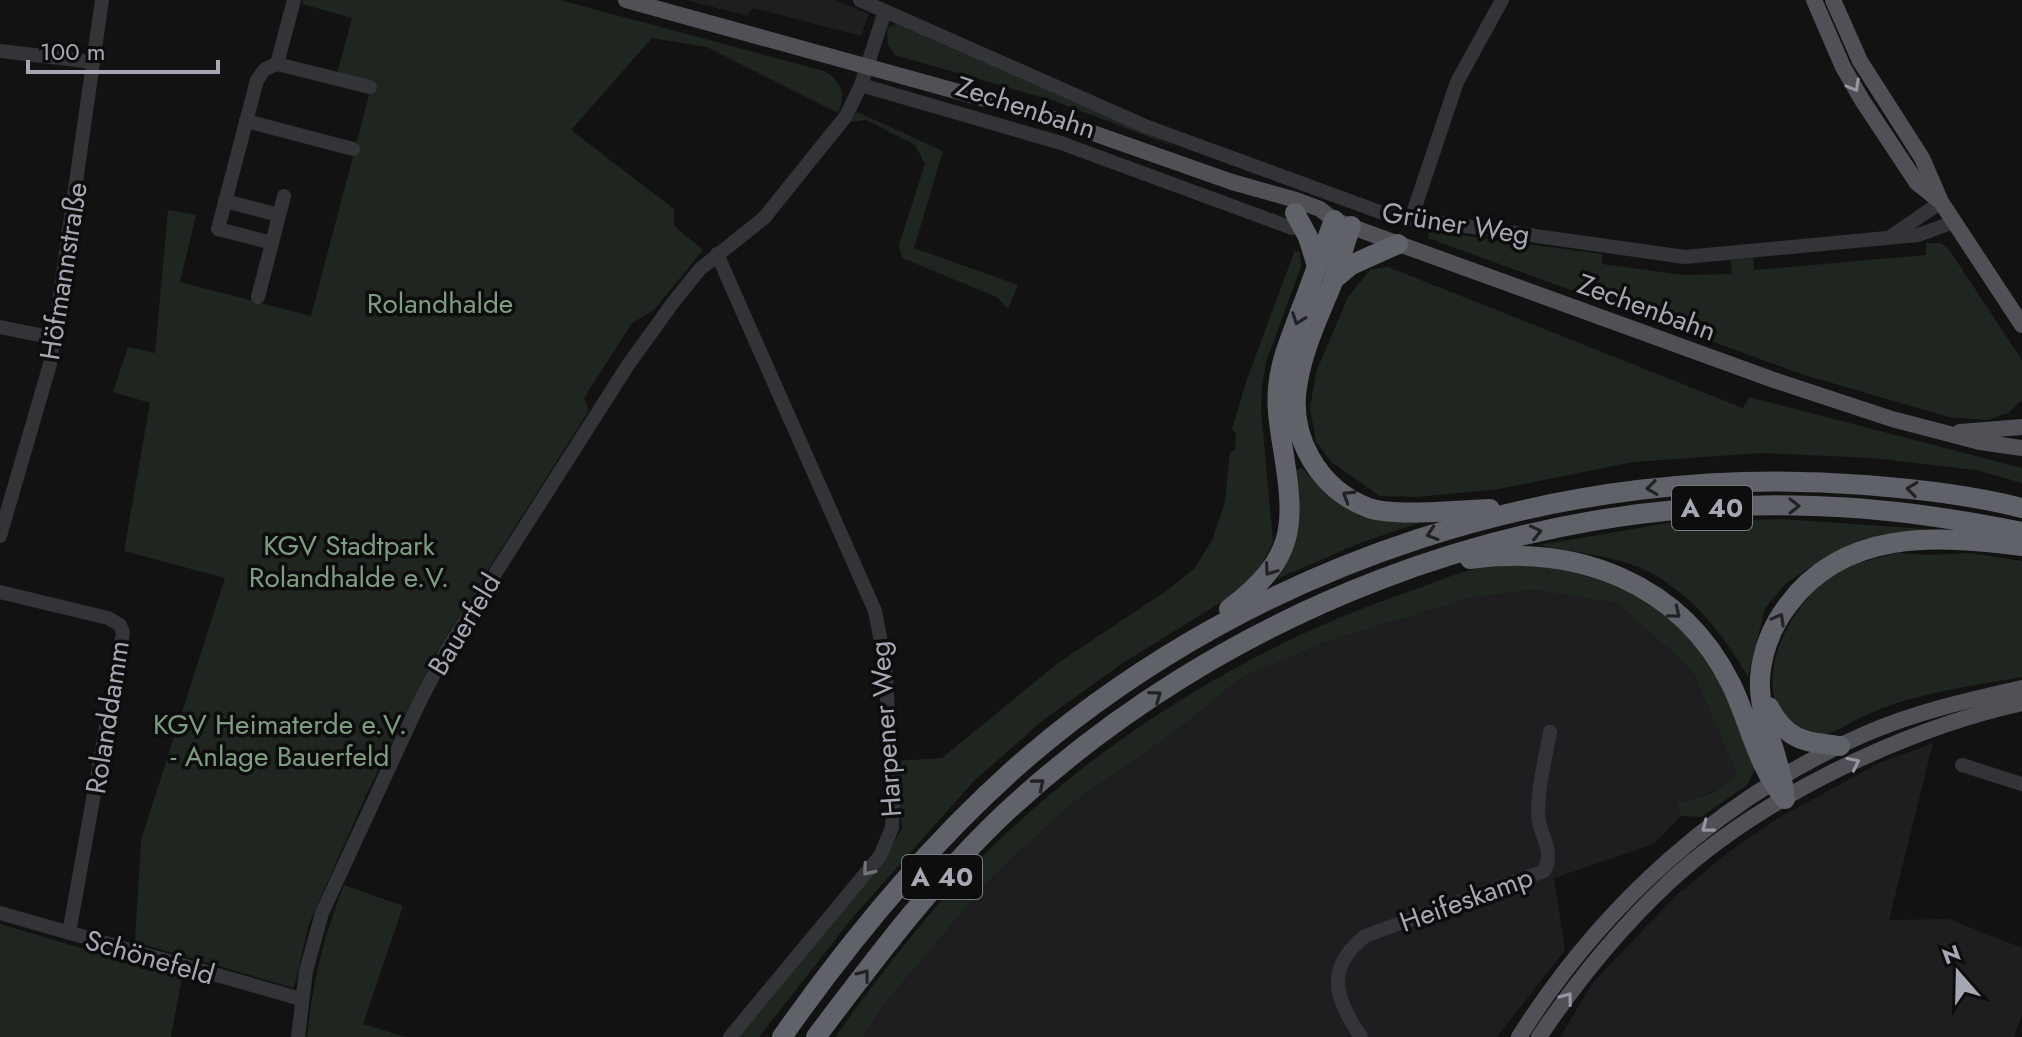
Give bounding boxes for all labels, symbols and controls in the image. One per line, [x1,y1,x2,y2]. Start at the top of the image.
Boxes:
scale bar [28,24,218,74]
text: 100 m [40,34,106,69]
street label: Zechenbahn [951,66,1101,149]
one-way arrow [1844,77,1860,92]
street label: Höfmannstraße [29,179,98,363]
street label: Grüner Weg [1379,192,1533,255]
street label: Zechenbahn [1572,263,1722,352]
park label: Rolandhalde [367,283,513,324]
one-way arrow [1291,311,1307,325]
one-way arrow [1645,480,1658,497]
one-way arrow [1905,481,1918,498]
road number: A 40 [1672,486,1752,530]
one-way arrow [1342,490,1357,505]
one-way arrow [1788,497,1801,515]
one-way arrow [1528,524,1542,541]
park label: KGV Stadtpark Rolandhalde e.V. [249,525,449,598]
one-way arrow [1426,525,1440,541]
one-way arrow [1265,561,1280,576]
street label: Bauerfeld [418,565,511,683]
one-way arrow [1666,603,1681,617]
one-way arrow [1770,613,1785,627]
street label: Rolanddamm [75,637,140,797]
street label: Harpener Weg [859,640,912,818]
one-way arrow [1147,691,1161,706]
park label: KGV Heimaterde e.V. - Anlage Bauerfeld [153,704,407,777]
one-way arrow [1846,757,1861,773]
one-way arrow [1030,779,1045,794]
one-way arrow [1702,818,1716,832]
road number: A 40 [902,855,982,899]
street label: Heifeskamp [1394,856,1539,943]
one-way arrow [863,861,878,876]
street label: Schönefeld [80,919,219,995]
north arrow [1918,933,1998,1013]
text: N [1937,936,1965,972]
one-way arrow [854,970,869,984]
one-way arrow [1557,992,1571,1007]

